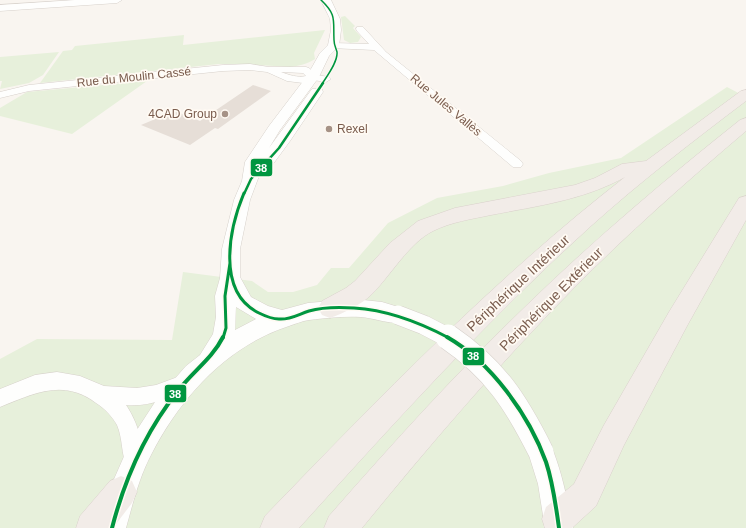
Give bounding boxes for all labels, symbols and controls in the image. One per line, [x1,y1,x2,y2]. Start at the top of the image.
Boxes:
street label: Rue du Moulin Cassé [76,64,192,90]
street label: Rue Jules Vallès [408,71,484,139]
place label: 4CAD Group [148,107,217,121]
marker: 4CAD Group [220,109,230,119]
place label: Rexel [337,122,368,136]
marker: Rexel [324,124,334,134]
line badge: 38 [250,158,273,177]
text: 38 [255,162,267,174]
street label: Périphérique Intérieur [463,231,573,335]
street label: Périphérique Extérieur [496,244,606,354]
line badge: 38 [462,347,485,366]
text: 38 [467,350,479,362]
line badge: 38 [164,384,187,403]
text: 38 [169,388,181,400]

